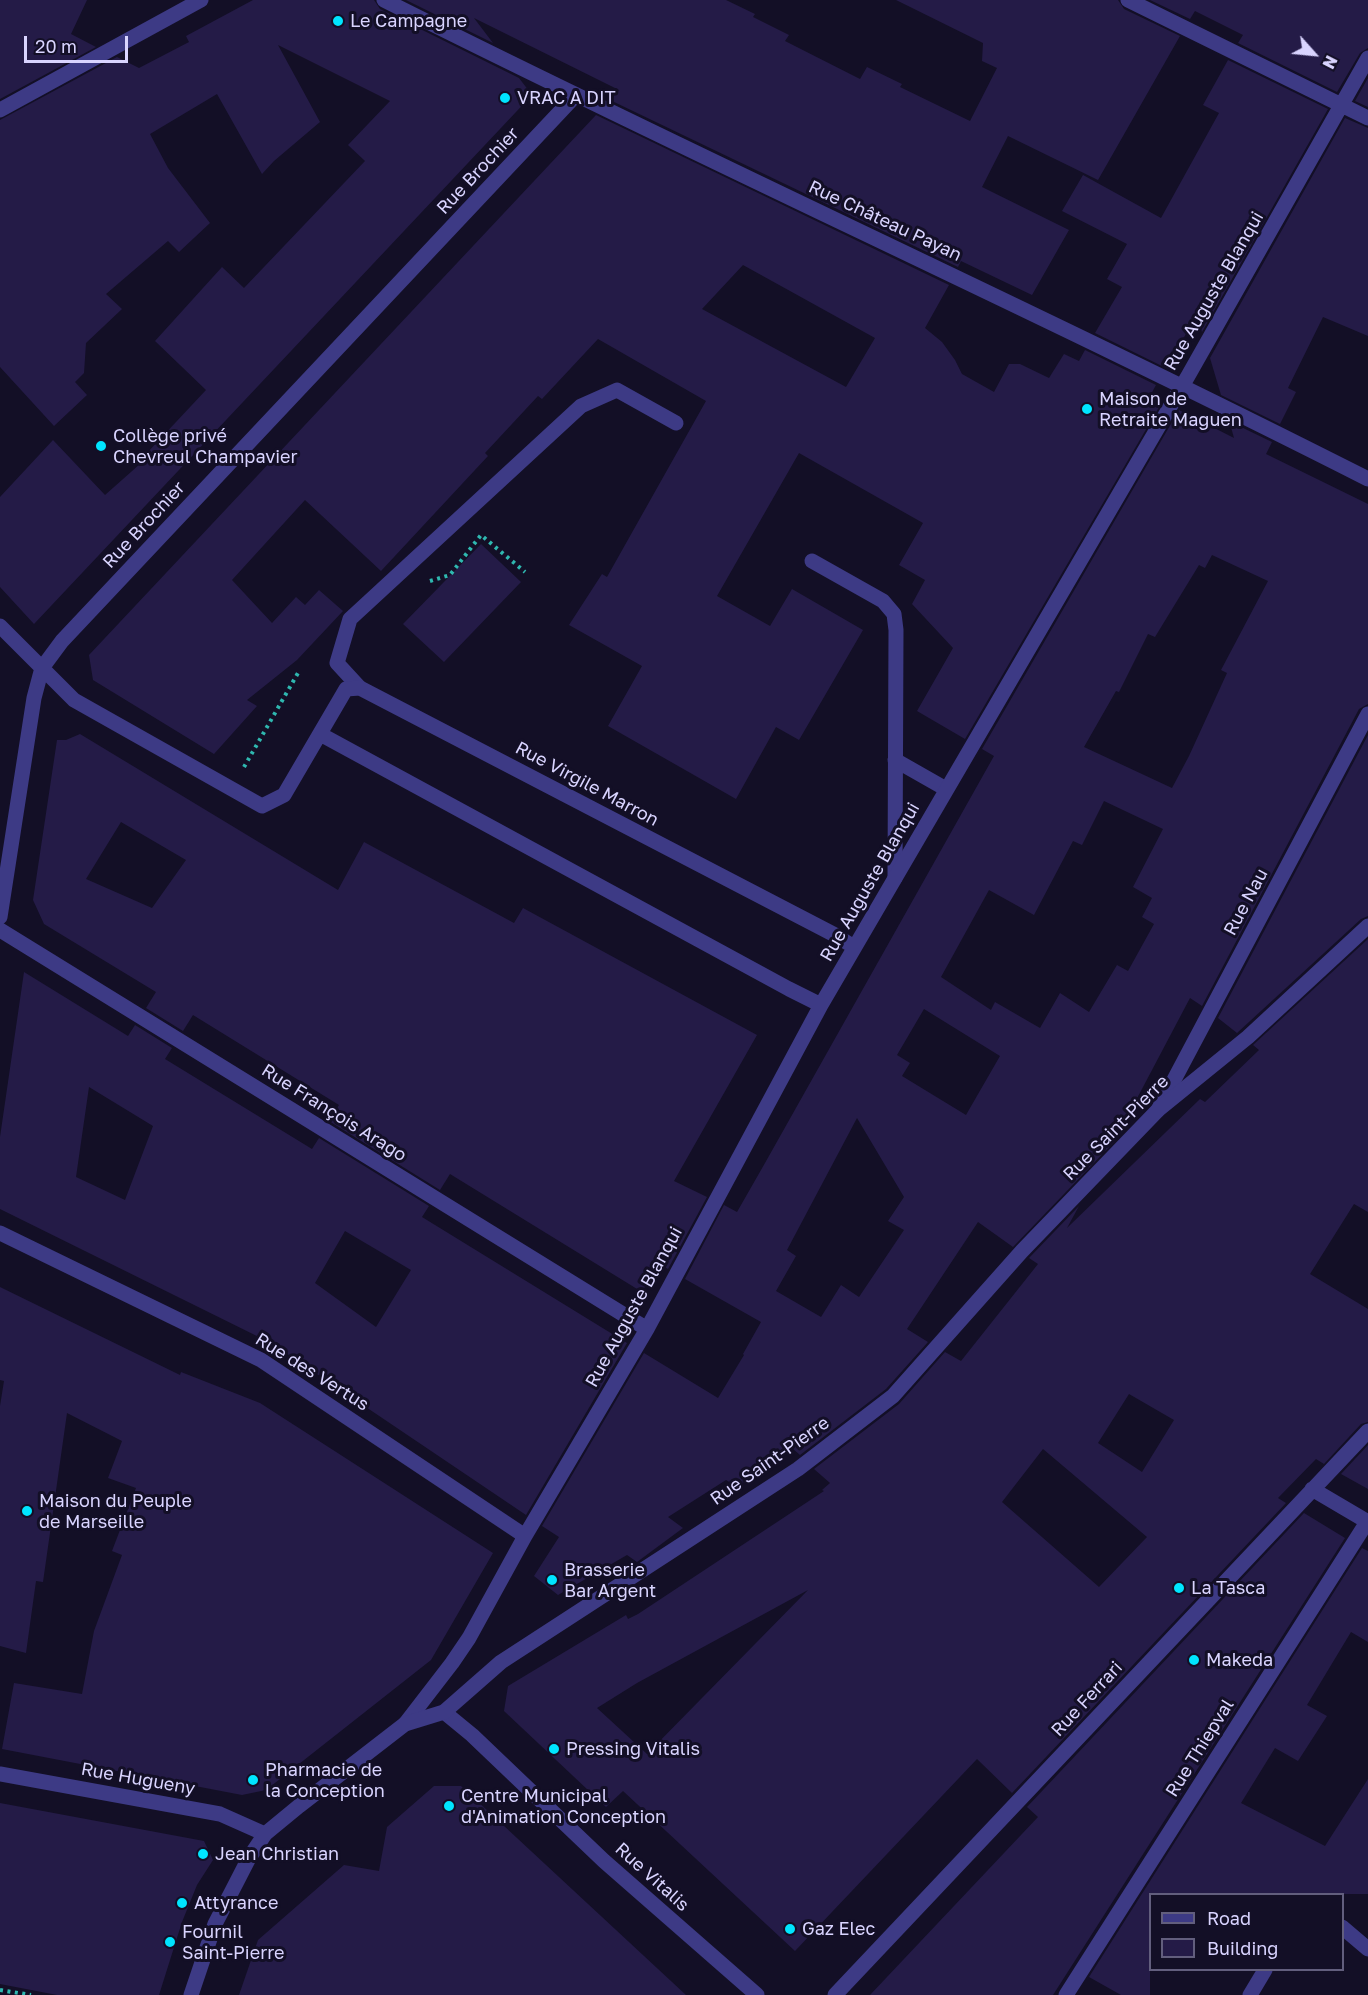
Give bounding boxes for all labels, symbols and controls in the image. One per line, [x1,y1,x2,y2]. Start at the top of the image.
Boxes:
place label: Le Campagne [350,10,467,32]
marker: Le Campagne [331,14,345,28]
scale bar [27,24,130,62]
north arrow [1284,24,1344,84]
text: 20 m [35,35,77,57]
text: N [1318,52,1342,72]
place label: VRAC A DIT [517,87,616,109]
marker: VRAC A DIT [498,91,512,105]
street label: Rue Brochier [432,123,524,219]
street label: Rue Château Payan [805,176,965,266]
street label: Rue Auguste Blanqui [1160,208,1268,374]
place label: Maison de Retraite Maguen [1099,388,1242,430]
marker: Maison de Retraite Maguen [1080,402,1094,416]
place label: Collège privé Chevreul Champavier [113,425,298,468]
marker: Collège privé Chevreul Champavier [94,439,108,453]
street label: Rue Brochier [98,477,190,573]
street label: Rue Virgile Marron [512,737,662,831]
street label: Rue Auguste Blanqui [816,799,924,965]
street label: Rue Nau [1219,865,1273,939]
street label: Rue François Arago [258,1060,410,1166]
street label: Rue Saint-Pierre [1059,1071,1173,1185]
street label: Rue Auguste Blanqui [581,1223,687,1391]
street label: Rue des Vertus [251,1328,373,1416]
street label: Rue Saint-Pierre [706,1412,834,1510]
place label: Maison du Peuple de Marseille [39,1490,192,1532]
marker: Maison du Peuple de Marseille [20,1504,34,1518]
place label: Brasserie Bar Argent [564,1559,656,1602]
marker: Brasserie Bar Argent [545,1573,559,1587]
place label: La Tasca [1191,1577,1265,1599]
marker: La Tasca [1172,1581,1186,1595]
place label: Makeda [1206,1649,1273,1671]
marker: Makeda [1187,1653,1201,1667]
street label: Rue Ferrari [1047,1657,1127,1741]
street label: Rue Thiepval [1161,1695,1239,1801]
place label: Pressing Vitalis [566,1738,700,1760]
marker: Pressing Vitalis [547,1742,561,1756]
street label: Rue Hugueny [79,1758,197,1800]
place label: Pharmacie de la Conception [265,1759,385,1802]
marker: Pharmacie de la Conception [246,1773,260,1787]
place label: Centre Municipal d'Animation Conception [461,1785,666,1828]
marker: Centre Municipal d'Animation Conception [442,1799,456,1813]
street label: Rue Vitalis [611,1838,693,1916]
place label: Jean Christian [215,1843,339,1865]
marker: Jean Christian [196,1847,210,1861]
place label: Attyrance [194,1892,278,1914]
legend [1149,1893,1344,1971]
marker: Attyrance [175,1896,189,1910]
text: Road [1207,1907,1251,1929]
place label: Gaz Elec [802,1918,875,1940]
place label: Fournil Saint-Pierre [182,1921,284,1964]
marker: Gaz Elec [783,1922,797,1936]
marker: Fournil Saint-Pierre [163,1935,177,1949]
text: Building [1207,1937,1278,1959]

